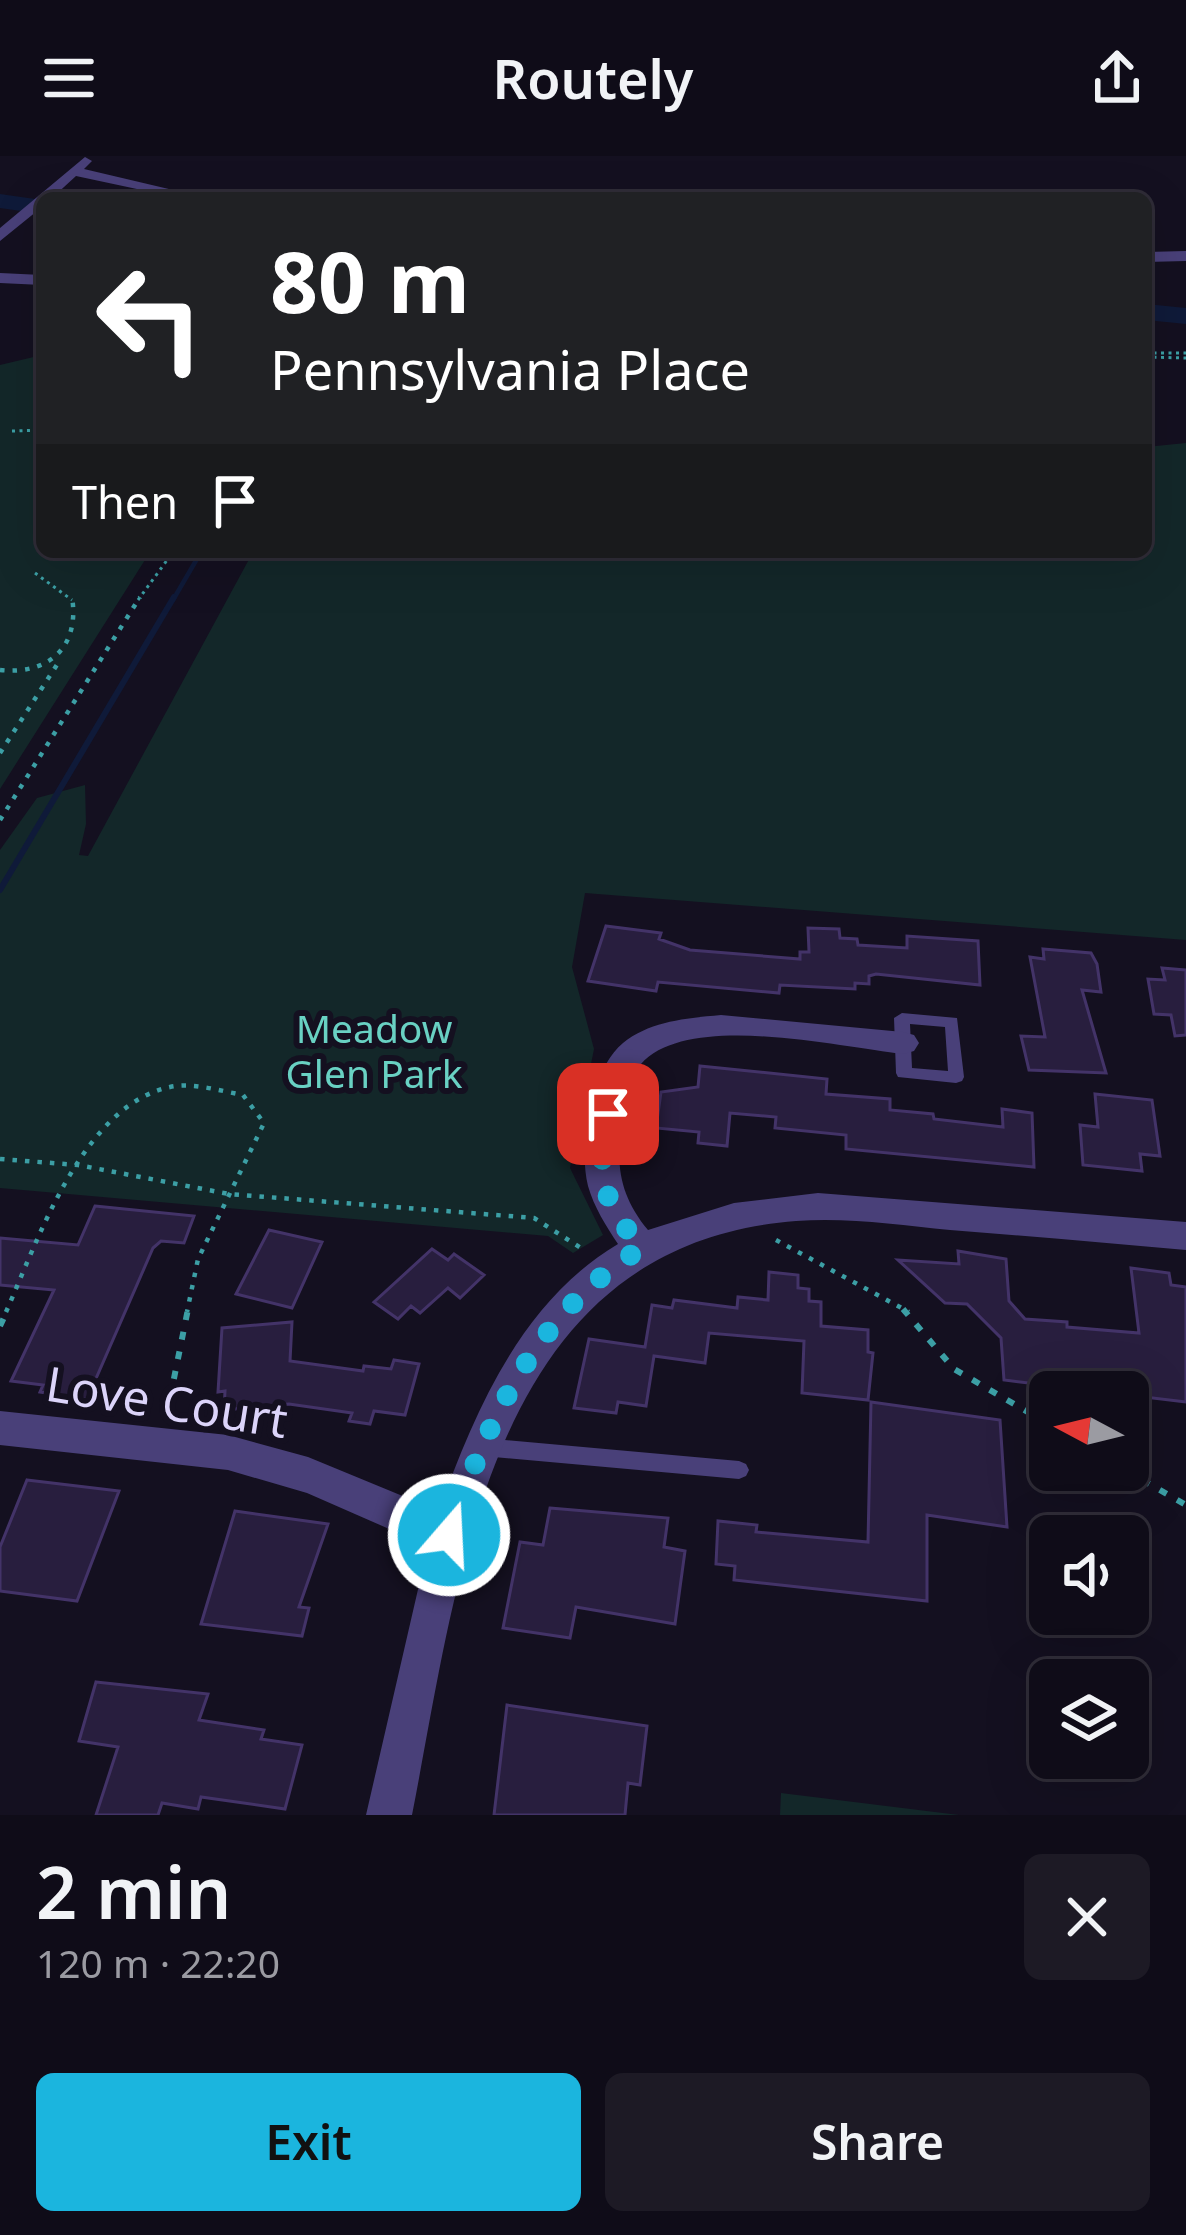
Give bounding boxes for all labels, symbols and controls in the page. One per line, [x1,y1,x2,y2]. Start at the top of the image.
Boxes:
text: Routely [493,41,693,115]
icon: menu [36,45,102,111]
icon: share [1084,45,1150,111]
text: 80 m [270,223,470,338]
icon: left [72,240,228,396]
text: Pennsylvania Place [270,332,750,406]
icon: arrive [202,468,268,534]
text: Then [72,471,178,532]
park label: Meadow Glen Park [285,1001,463,1099]
pin [557,1063,659,1165]
icon: arrive [575,1081,641,1147]
street label: Love Court [42,1350,292,1452]
north arrow [1029,1371,1149,1491]
map controls [1029,1371,1149,1779]
position arrow [386,1472,512,1598]
button: sound [1029,1515,1149,1635]
button: layers [1029,1659,1149,1779]
text: 2 min [36,1842,231,1940]
button: close [1024,1854,1150,1980]
text: 120 m · 22:20 [36,1936,280,1989]
button: Exit [36,2073,581,2211]
button: Share [605,2073,1150,2211]

